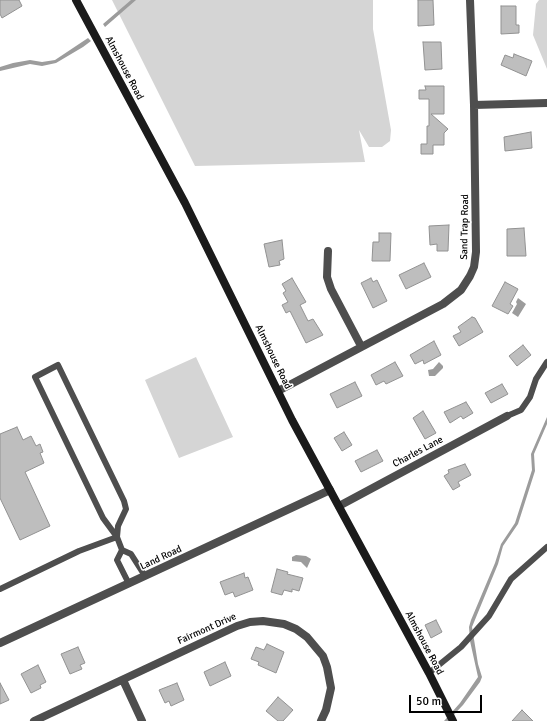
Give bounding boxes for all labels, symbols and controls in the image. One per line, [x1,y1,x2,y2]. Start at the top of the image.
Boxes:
street label: Almshouse Road [102,34,146,102]
street label: Sand Trap Road [458,194,472,260]
street label: Almshouse Road [252,323,294,391]
street label: Charles Lane [391,434,445,470]
street label: Land Road [138,543,184,573]
street label: Almshouse Road [402,609,446,677]
street label: Fairmont Drive [176,611,238,647]
scale bar [411,687,484,713]
text: 50 m [416,694,441,709]

